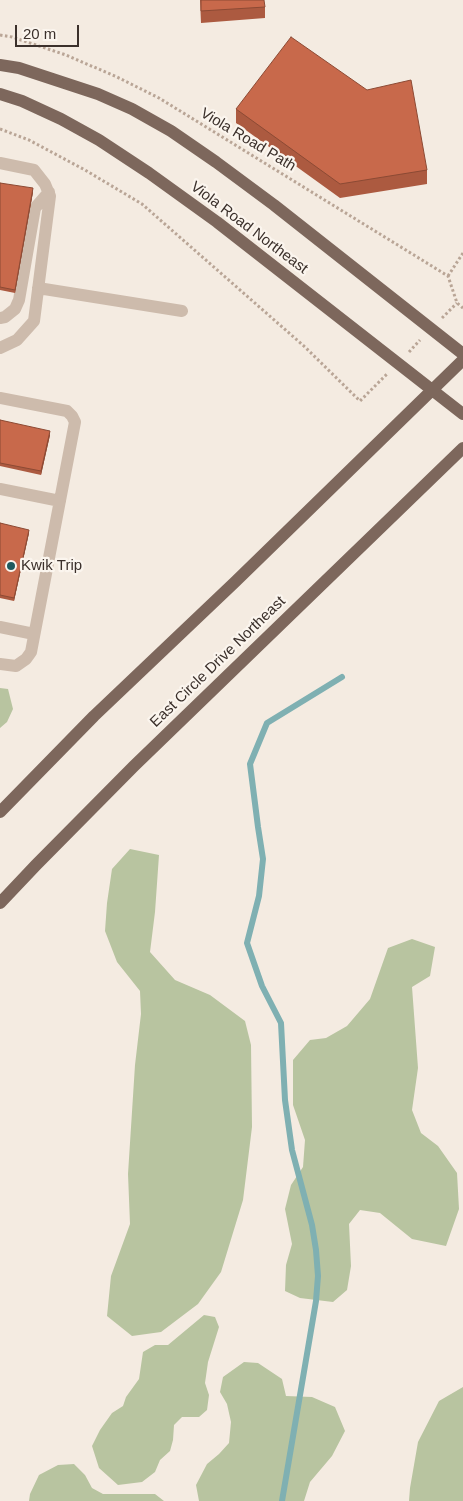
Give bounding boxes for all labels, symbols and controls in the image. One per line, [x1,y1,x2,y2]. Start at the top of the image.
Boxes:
scale bar [18,15,81,47]
text: 20 m [23,25,56,42]
street label: Viola Road Path [197,104,299,176]
street label: Viola Road Northeast [187,178,311,278]
place label: Kwik Trip [21,557,82,575]
marker: Kwik Trip [5,560,17,572]
street label: East Circle Drive Northeast [147,593,289,731]

